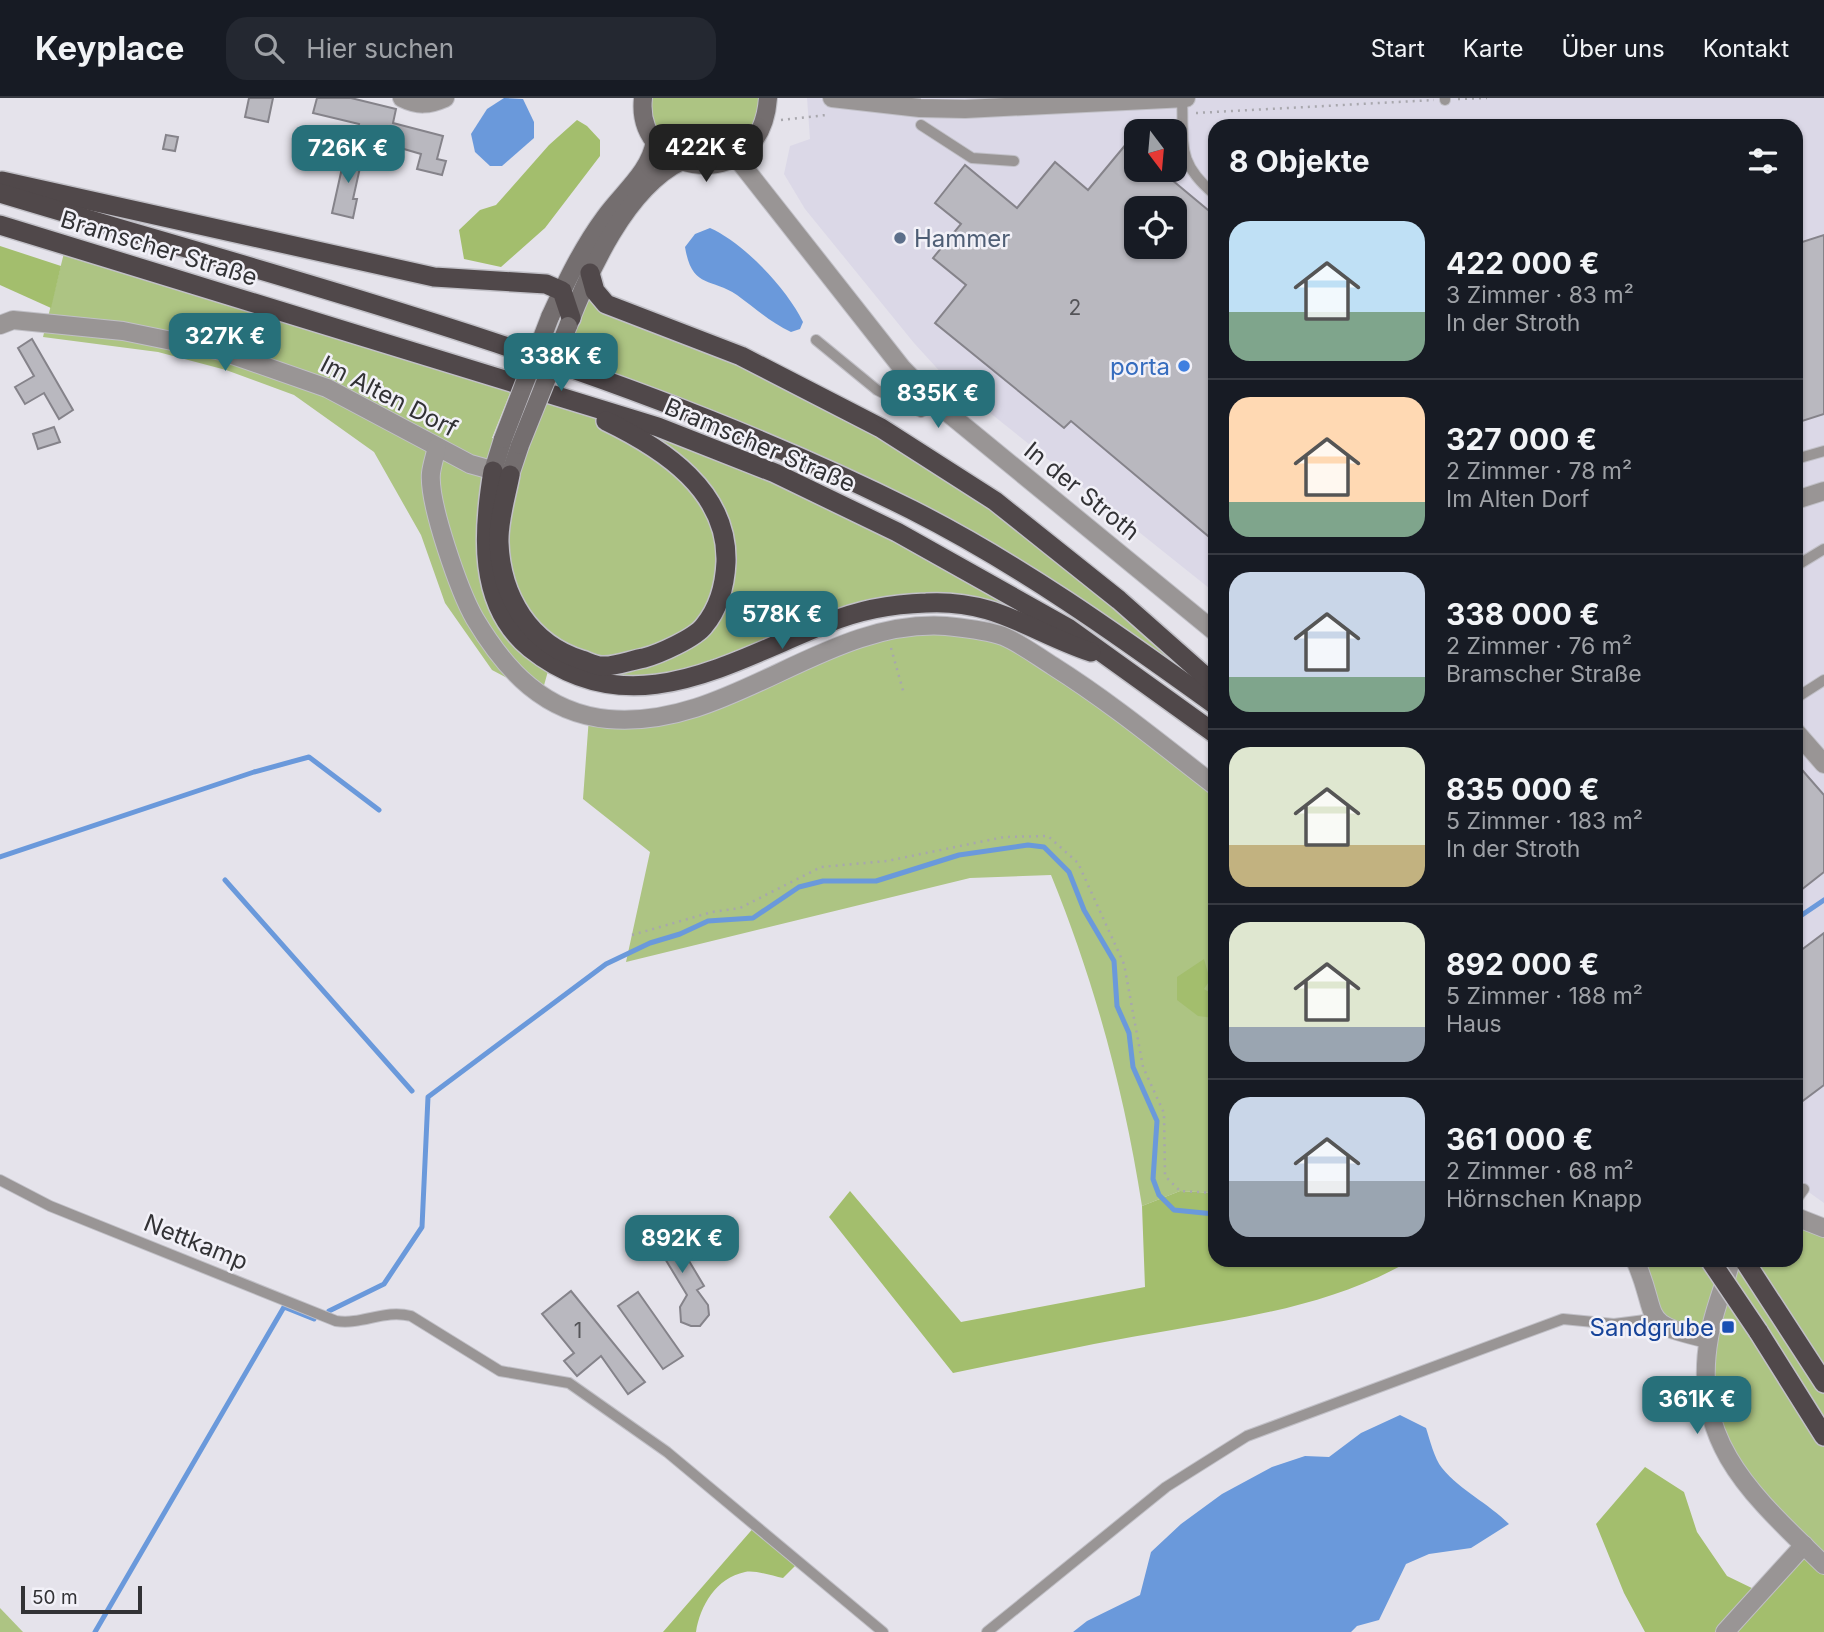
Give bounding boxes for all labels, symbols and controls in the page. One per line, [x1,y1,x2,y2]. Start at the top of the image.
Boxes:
search box [226,17,716,80]
text: Keyplace [35,28,184,68]
icon: search [250,29,288,67]
text: Hier suchen [306,33,454,64]
text: Start [1371,34,1425,63]
text: Karte [1463,34,1523,63]
text: Über uns [1561,34,1665,63]
text: Kontakt [1703,34,1789,63]
north arrow [1124,119,1186,182]
map controls [1124,119,1187,259]
pin: 422K € [649,125,763,184]
pin: 726K € [291,126,405,185]
text: 422K € [665,133,747,161]
text: 726K € [308,134,388,162]
icon: filters [1744,142,1782,180]
text: 8 Objekte [1229,143,1370,179]
button: locate [1124,196,1187,259]
street label: Bramscher Straße [57,204,261,292]
place label: Hammer [914,224,1010,253]
marker: Hammer [892,230,908,246]
text: 422 000 € [1446,245,1600,281]
icon: home [1285,249,1369,333]
text: 3 Zimmer · 83 m² [1446,281,1634,309]
house number: 2 [1069,295,1081,320]
text: In der Stroth [1446,309,1580,337]
pin: 327K € [168,314,282,373]
text: 327K € [185,322,265,350]
pin: 338K € [504,334,618,393]
text: 338K € [520,342,602,370]
street label: Im Alten Dorf [316,349,462,443]
place label: porta [1110,352,1170,381]
marker: porta [1176,358,1192,374]
pin: 835K € [881,370,995,430]
text: 835K € [897,379,979,407]
street label: Bramscher Straße [660,392,860,498]
text: 327 000 € [1446,421,1597,457]
icon: home [1285,425,1369,509]
street label: In der Stroth [1018,436,1146,546]
text: 2 Zimmer · 78 m² [1446,457,1632,485]
text: Im Alten Dorf [1446,485,1589,513]
pin: 578K € [725,592,839,651]
text: 338 000 € [1446,596,1600,632]
text: 578K € [742,600,822,628]
icon: home [1285,600,1369,684]
text: 2 Zimmer · 76 m² [1446,632,1632,660]
text: Bramscher Straße [1446,660,1642,688]
text: 835 000 € [1446,771,1600,807]
icon: home [1285,775,1369,859]
text: 5 Zimmer · 183 m² [1446,807,1643,835]
text: In der Stroth [1446,835,1580,863]
text: 892 000 € [1446,946,1599,982]
icon: home [1285,950,1369,1034]
text: 5 Zimmer · 188 m² [1446,982,1643,1010]
text: Haus [1446,1010,1502,1038]
text: 361 000 € [1446,1121,1593,1157]
icon: home [1285,1125,1369,1209]
text: 2 Zimmer · 68 m² [1446,1157,1634,1185]
text: Hörnschen Knapp [1446,1185,1642,1213]
street label: Nettkamp [140,1208,252,1276]
pin: 892K € [625,1216,739,1275]
text: 892K € [641,1224,723,1252]
place label: Sandgrube [1590,1313,1714,1342]
house number: 1 [574,1318,582,1343]
marker: Sandgrube [1720,1319,1736,1335]
pin: 361K € [1640,1376,1754,1436]
text: 361K € [1658,1385,1736,1413]
scale bar [21,1583,142,1615]
text: 50 m [32,1586,78,1609]

